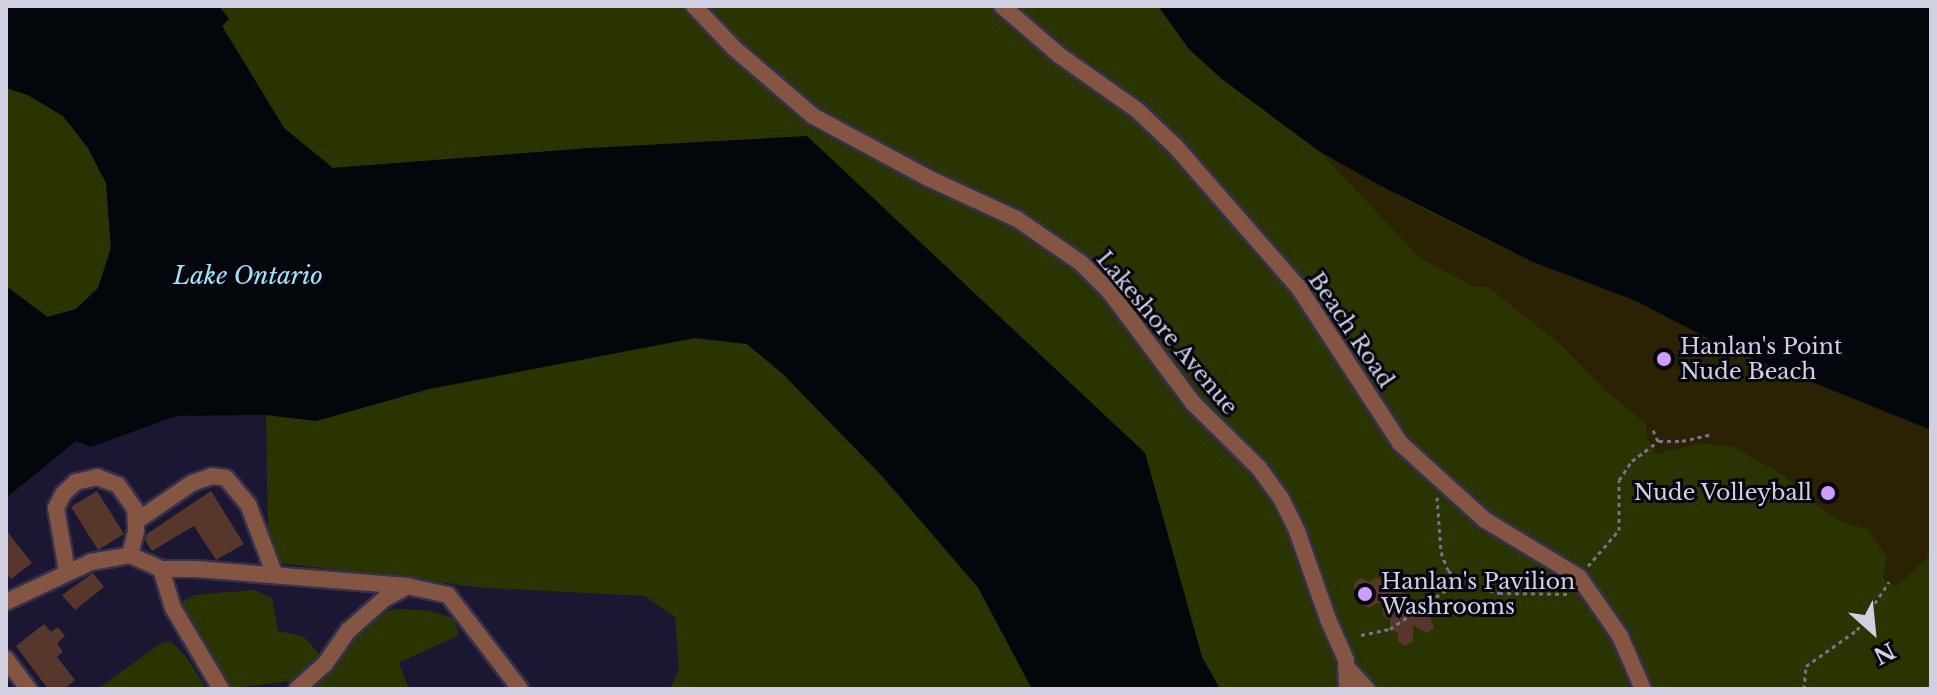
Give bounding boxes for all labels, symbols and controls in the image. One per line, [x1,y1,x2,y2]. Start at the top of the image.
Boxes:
street label: Lakeshore Avenue [1091,246,1243,420]
water label: Lake Ontario [173,262,323,290]
street label: Beach Road [1303,267,1399,393]
place label: Hanlan's Point Nude Beach [1680,333,1842,384]
marker: Hanlan's Point Nude Beach [1655,350,1673,368]
place label: Nude Volleyball [1633,480,1812,506]
marker: Nude Volleyball [1819,484,1837,502]
place label: Hanlan's Pavilion Washrooms [1381,568,1575,620]
marker: Hanlan's Pavilion Washrooms [1356,585,1374,603]
north arrow [1833,591,1913,671]
text: N [1869,636,1899,670]

